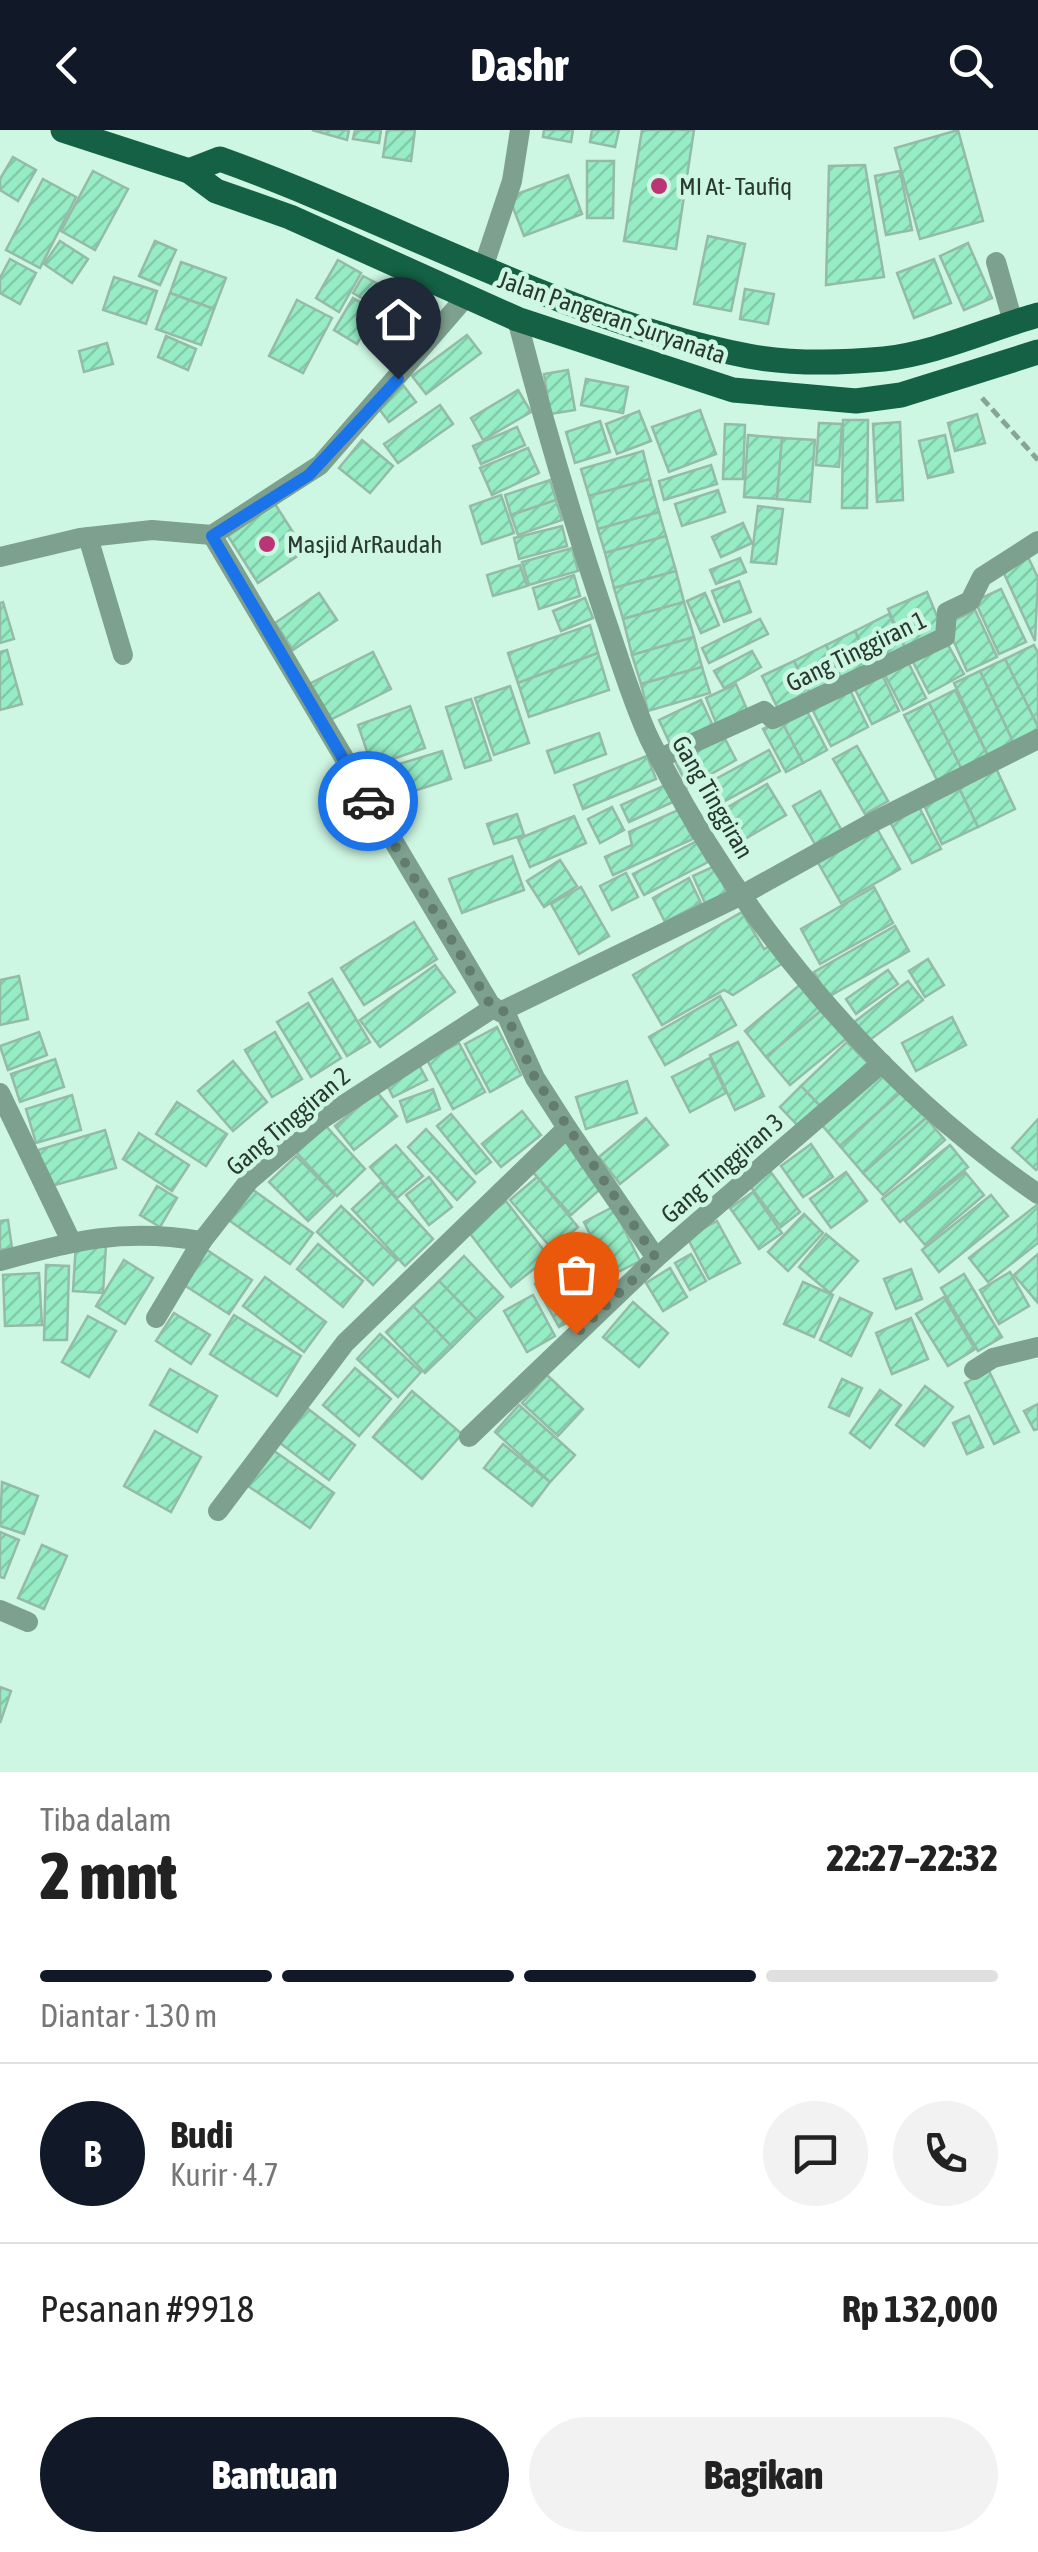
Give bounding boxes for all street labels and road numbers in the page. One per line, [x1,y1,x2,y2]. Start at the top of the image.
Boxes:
street label: Jalan Pangeran Suryanata [495,265,729,369]
street label: Gang Tinggiran 1 [782,605,930,697]
street label: Gang Tinggiran [667,731,759,863]
street label: Gang Tinggiran 2 [221,1061,355,1181]
street label: Gang Tinggiran 3 [655,1108,789,1228]

